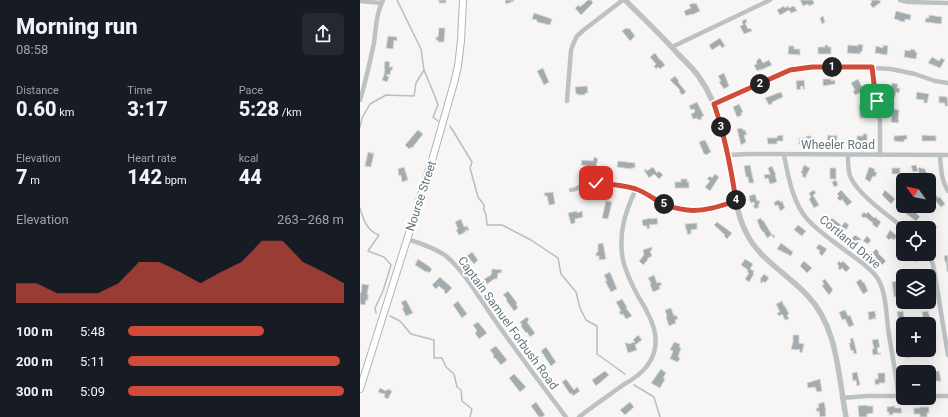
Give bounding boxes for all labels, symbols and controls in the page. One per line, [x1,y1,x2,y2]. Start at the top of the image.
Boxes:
button: share [302,13,344,55]
text: Morning run [16,14,138,39]
text: 08:58 [16,42,48,57]
pin: 1 [822,57,842,77]
text: 1 [829,60,835,73]
pin: 2 [750,74,770,94]
text: 2 [757,77,763,90]
text: Distance [16,84,59,97]
text: Time [127,84,152,97]
text: Pace [239,84,263,97]
pin [860,84,894,118]
icon: arrive [866,90,888,112]
text: 0.60 [16,97,57,121]
text: 3:17 [127,97,168,121]
text: 5:28 [239,97,279,121]
text: km [57,106,74,119]
text: /km [279,106,302,119]
pin: 3 [711,117,731,137]
text: 3 [718,120,724,133]
street label: Wheeler Road [801,138,875,152]
text: Elevation [16,152,61,165]
text: Heart rate [127,152,176,165]
text: kcal [239,152,259,165]
street label: Nourse Street [403,159,439,233]
text: 7 [16,165,28,189]
text: 142 [127,165,162,189]
text: 44 [239,165,262,189]
pin [579,166,613,200]
icon: check [585,172,607,194]
north arrow [896,173,936,213]
map controls [896,173,936,405]
text: m [28,174,40,187]
text: bpm [162,174,187,187]
pin: 4 [726,190,746,210]
text: 4 [733,193,739,206]
pin: 5 [654,194,674,214]
text: 5 [661,197,667,210]
text: Elevation [16,212,69,227]
text: 263–268 m [277,212,344,227]
street label: Cortland Drive [816,212,884,272]
button: locate [896,221,936,261]
street label: Captain Samuel Forbush Road [455,254,561,392]
button: layers [896,269,936,309]
button: + [896,317,936,357]
text: 100 m [16,324,53,339]
text: 5:48 [80,324,105,339]
text: 200 m [16,354,53,369]
text: 5:11 [80,354,105,369]
button: − [896,365,936,405]
text: 300 m [16,384,53,399]
text: 5:09 [80,384,105,399]

